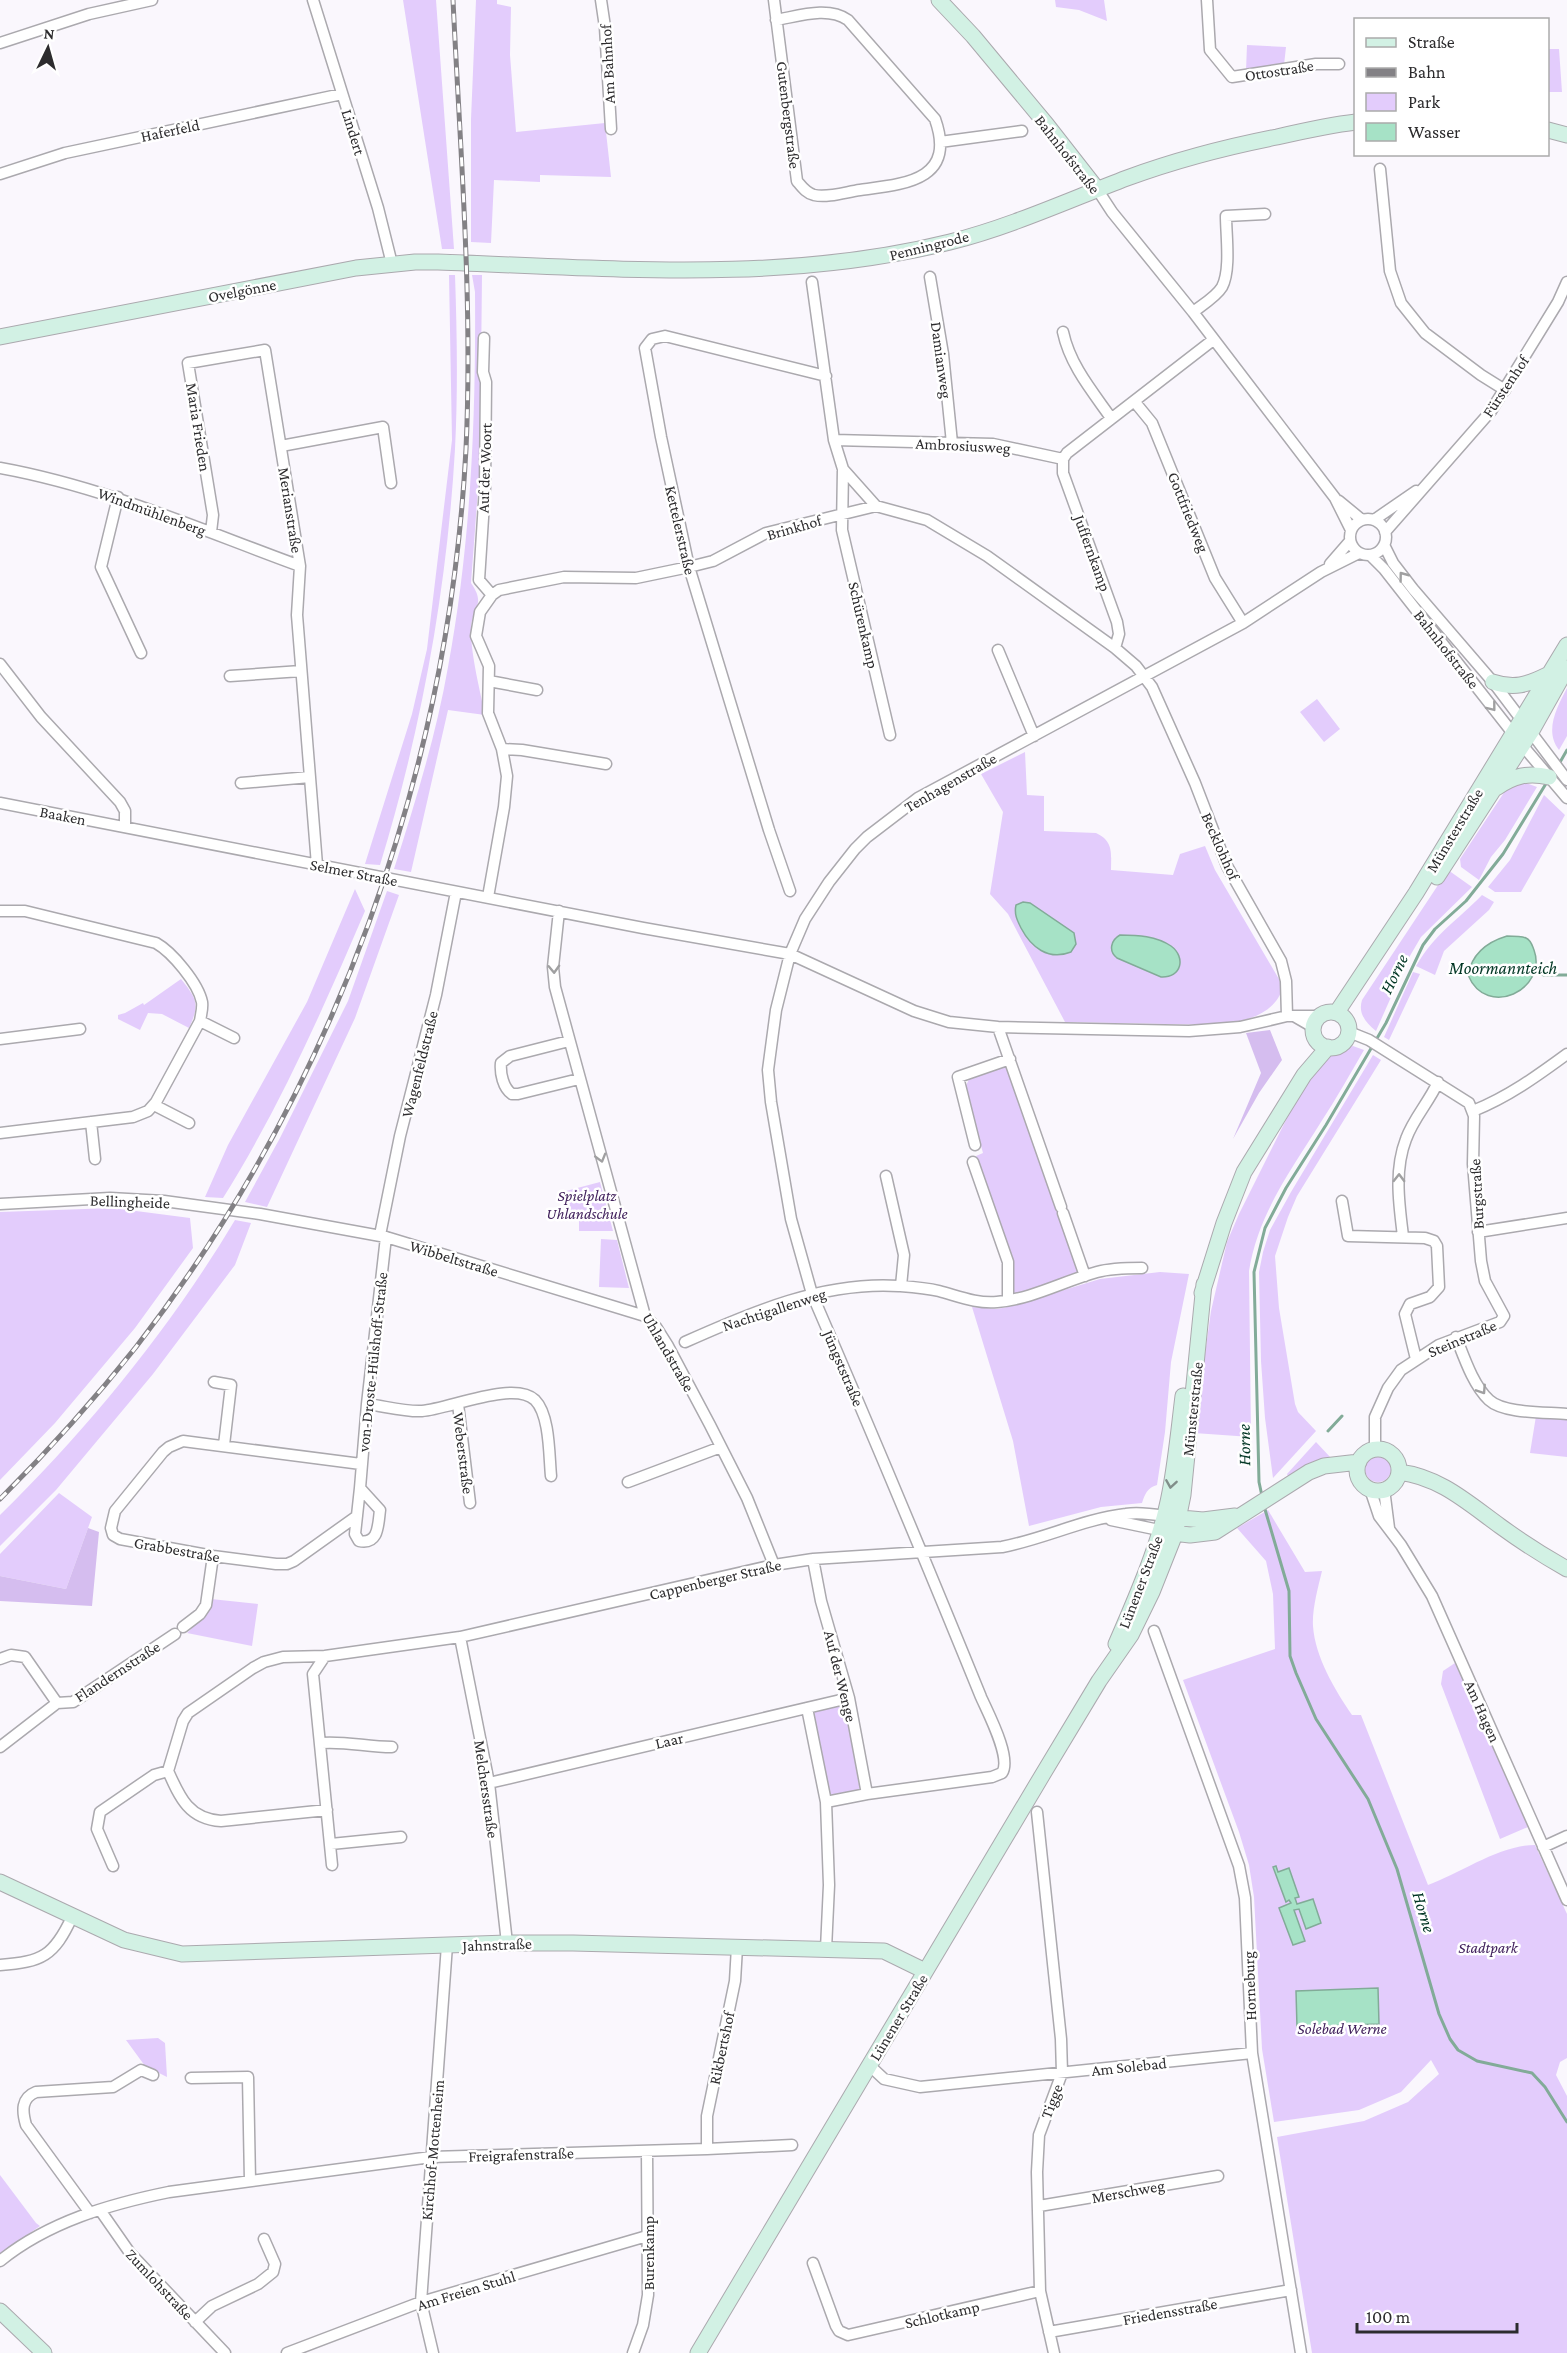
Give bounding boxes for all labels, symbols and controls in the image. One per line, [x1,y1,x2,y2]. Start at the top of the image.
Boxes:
north arrow [18,18,78,78]
legend [1354,18,1549,156]
street label: Am Bahnhof [597,23,618,104]
text: N [43,25,56,43]
text: Straße [1408,32,1455,52]
street label: Ottostraße [1243,57,1315,84]
street label: Gutenbergstraße [772,60,804,170]
text: Bahn [1408,62,1446,82]
text: Park [1408,92,1440,112]
street label: Lindert [338,107,369,158]
street label: Bahnhofstraße [1032,112,1103,197]
street label: Haferfeld [139,116,202,145]
text: Wasser [1408,122,1461,142]
street label: Penningrode [888,227,971,265]
street label: Ovelgönne [207,276,278,306]
street label: Damianweg [927,321,955,400]
street label: Fürstenhof [1479,351,1533,420]
street label: Maria Frieden [183,381,214,473]
street label: Auf der Woort [474,422,495,513]
street label: Ambrosiusweg [915,435,1011,457]
street label: Merianstraße [275,466,306,554]
street label: Gottfriedweg [1164,470,1212,555]
street label: Windmühlenberg [95,484,208,540]
street label: Kettelerstraße [662,484,699,576]
street label: Brinkhof [765,511,825,543]
street label: Juffernkamp [1069,511,1114,594]
one-way arrow [1400,572,1411,583]
street label: Schürenkamp [844,580,882,670]
street label: Bahnhofstraße [1411,607,1482,692]
one-way arrow [1485,700,1496,711]
street label: Tenhagenstraße [901,749,1000,816]
street label: Münsterstraße [1423,785,1486,875]
street label: Baaken [38,803,88,828]
street label: Becklohhof [1198,810,1243,884]
street label: Selmer Straße [309,856,399,889]
water label: Horne [1376,951,1412,997]
water label: Moormannteich [1448,958,1557,978]
one-way arrow [547,964,560,973]
street label: Wagenfeldstraße [398,1009,442,1119]
one-way arrow [594,1152,606,1162]
street label: Burgstraße [1466,1158,1488,1230]
one-way arrow [1393,1173,1405,1182]
park label: Spielplatz Uhlandschule [546,1187,628,1222]
street label: Bellingheide [90,1192,170,1212]
street label: Wibbeltstraße [408,1237,500,1280]
street label: von-Droste-Hülshoff-Straße [354,1271,390,1454]
street label: Nachtigallenweg [720,1285,829,1335]
street label: Uhlandstraße [639,1310,698,1395]
street label: Steinstraße [1425,1316,1499,1361]
street label: Jüngststraße [818,1326,867,1409]
street label: Münsterstraße [1179,1361,1206,1457]
one-way arrow [1475,1383,1486,1394]
street label: Weberstraße [450,1411,477,1495]
water label: Horne [1234,1424,1254,1466]
one-way arrow [1165,1480,1177,1489]
street label: Lünener Straße [1115,1533,1166,1631]
street label: Grabbestraße [133,1534,221,1565]
street label: Cappenberger Straße [648,1556,783,1604]
street label: Auf der Wenge [820,1629,860,1724]
street label: Flandernstraße [71,1638,163,1705]
street label: Am Hagen [1460,1678,1504,1746]
street label: Laar [653,1729,685,1752]
street label: Melchersstraße [471,1739,502,1839]
water label: Horne [1408,1889,1440,1935]
street label: Jahnstraße [460,1935,532,1955]
park label: Stadtpark [1458,1939,1519,1957]
street label: Horneburg [1240,1951,1260,2021]
street label: Lünener Straße [866,1971,931,2064]
street label: Rikbertshof [705,2009,738,2086]
park label: Solebad Werne [1297,2020,1387,2037]
street label: Am Solebad [1091,2054,1168,2079]
street label: Kirchhof-Mottenheim [418,2079,447,2221]
street label: Tigge [1037,2082,1067,2121]
street label: Freigrafenstraße [468,2144,574,2166]
street label: Merschweg [1090,2177,1166,2207]
street label: Burenkamp [640,2216,658,2290]
street label: Zumlohstraße [123,2245,197,2323]
street label: Am Freien Stuhl [415,2267,517,2314]
street label: Friedensstraße [1122,2295,1219,2328]
scale bar [1357,2296,1518,2334]
street label: Schlotkamp [903,2298,981,2332]
text: 100 m [1366,2307,1411,2327]

